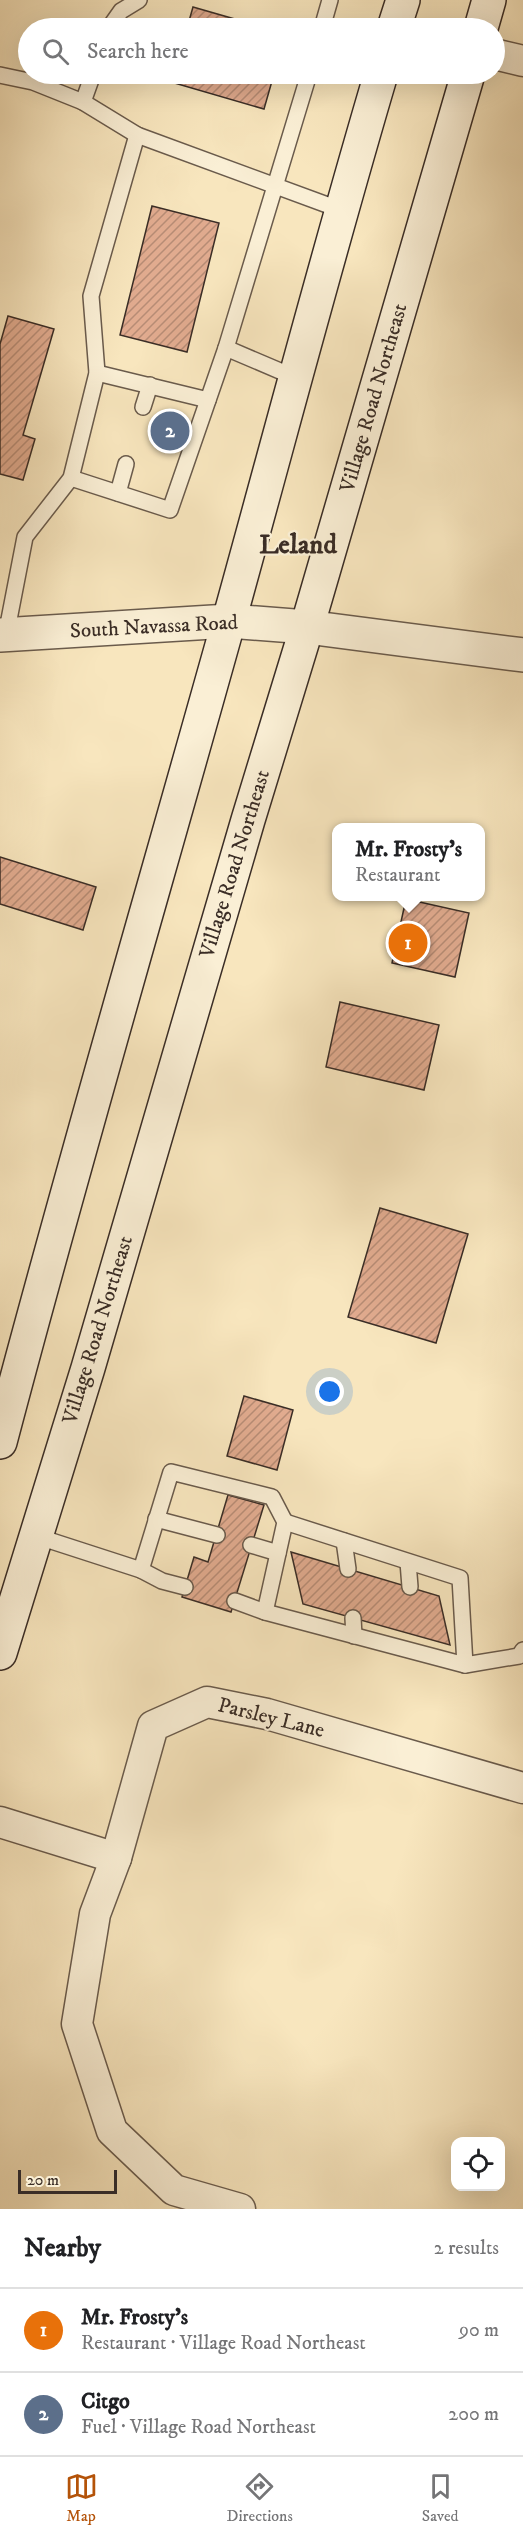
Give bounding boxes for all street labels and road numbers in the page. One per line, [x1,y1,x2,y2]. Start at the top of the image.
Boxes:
street label: Village Road Northeast [334,300,413,496]
street label: South Navassa Road [69,610,239,644]
street label: Village Road Northeast [194,767,276,962]
street label: Village Road Northeast [57,1233,139,1428]
street label: Parsley Lane [215,1692,327,1744]

